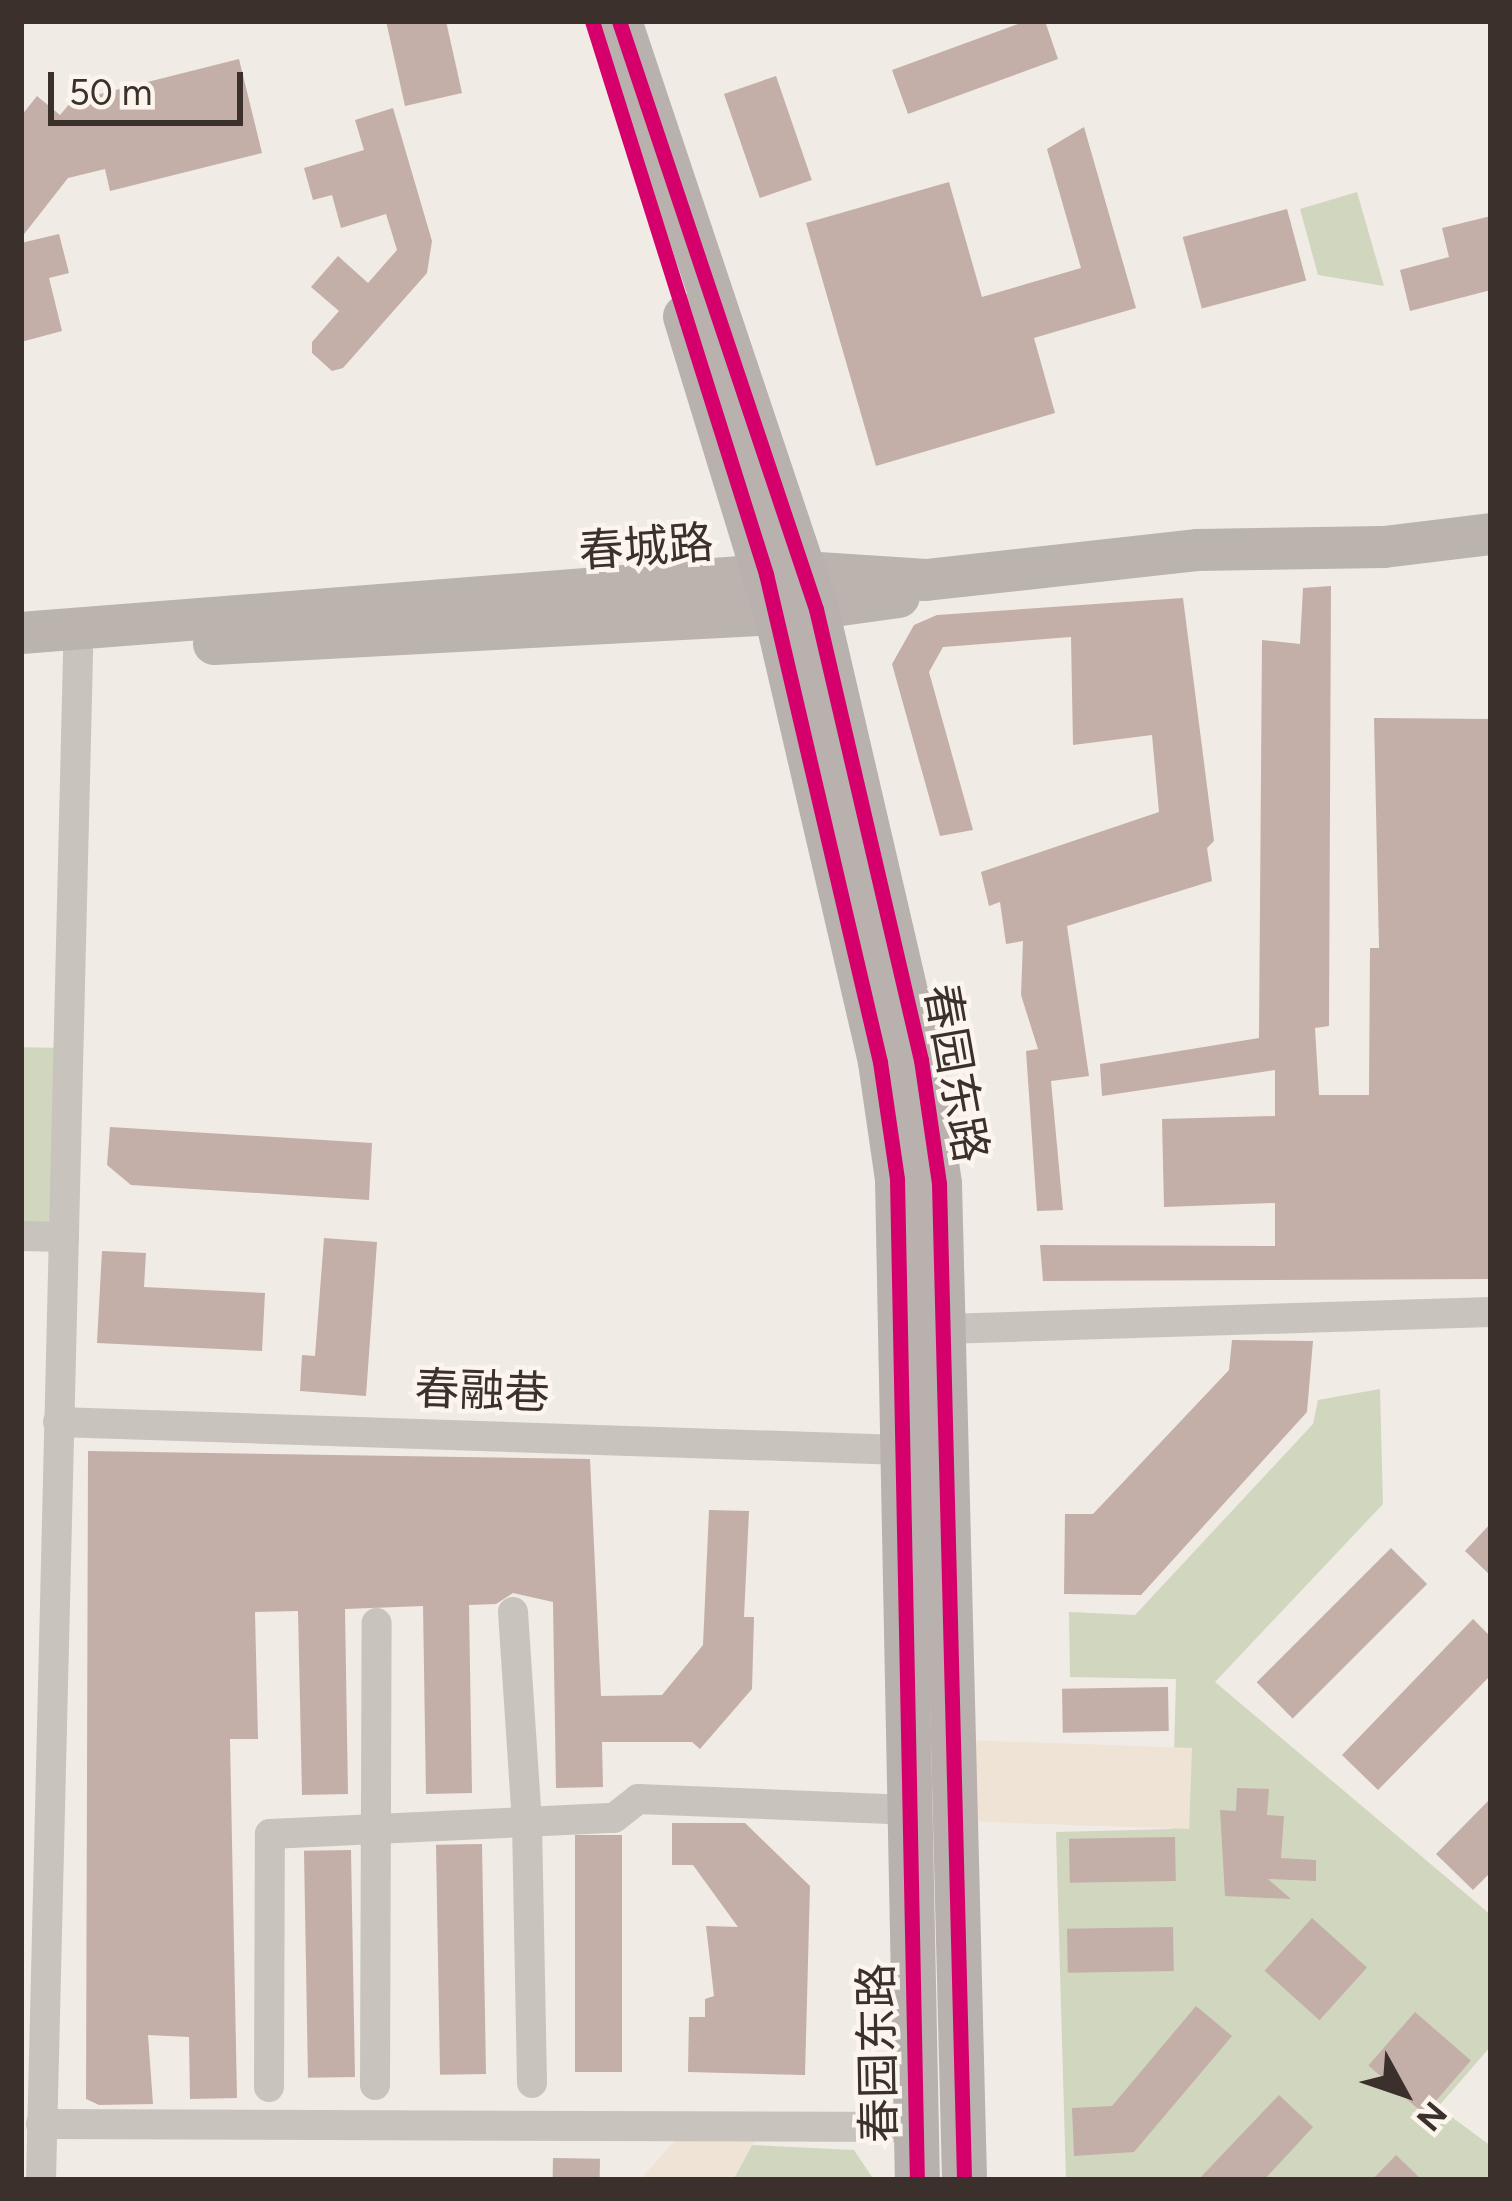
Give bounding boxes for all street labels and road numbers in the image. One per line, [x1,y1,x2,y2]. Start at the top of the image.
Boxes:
street label: 春城路 [577,515,715,579]
street label: 春园东路 [914,980,998,1166]
street label: 春融巷 [414,1362,550,1420]
street label: 春园东路 [849,1963,907,2143]

